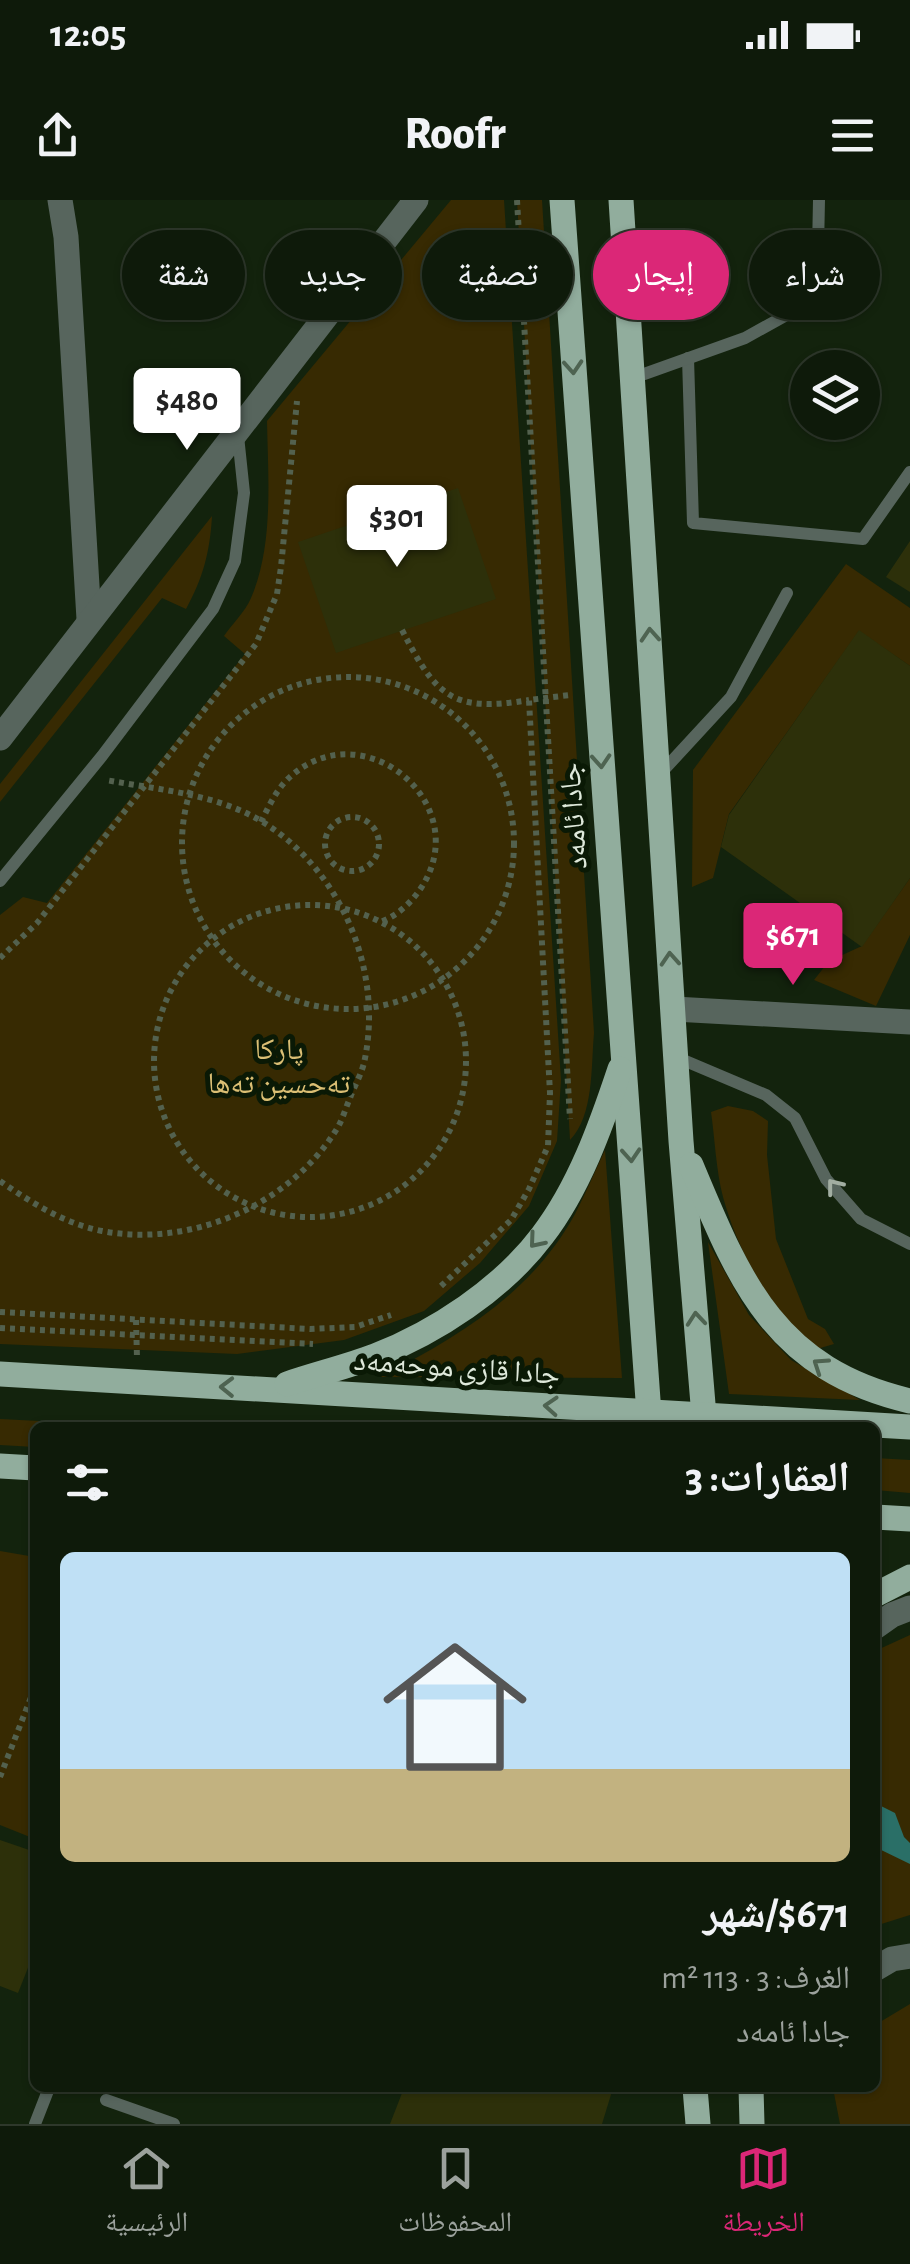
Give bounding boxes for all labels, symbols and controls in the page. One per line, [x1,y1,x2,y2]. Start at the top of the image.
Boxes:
text: 12:05 [50,16,127,54]
icon: share [30,108,85,163]
icon: menu [825,108,880,163]
text: Roofr [404,112,506,157]
chip: شقة [122,230,245,320]
chip: جديد [265,230,402,320]
chip: تصفية [422,230,573,320]
chip: إيجار [593,230,729,320]
chip: شراء [749,230,880,320]
map controls [790,350,880,440]
button: layers [790,350,880,440]
one-way arrow [561,360,583,376]
pin: $480 [128,368,246,453]
text: $480 [156,384,218,416]
pin: $301 [338,485,456,570]
text: $301 [369,501,425,533]
one-way arrow [639,627,661,643]
one-way arrow [590,754,612,770]
street label: جادا ئامەد [555,762,593,870]
pin: $671 [734,903,852,988]
text: $671 [765,919,821,951]
one-way arrow [660,951,682,967]
park label: پارکا تەحسین تەها [208,1035,351,1101]
one-way arrow [620,1147,641,1163]
one-way arrow [828,1180,846,1198]
one-way arrow [530,1230,548,1248]
one-way arrow [685,1310,707,1326]
street label: جادا قازی موحەمەد [353,1346,561,1392]
one-way arrow [813,1359,832,1377]
one-way arrow [218,1376,234,1397]
one-way arrow [543,1396,559,1417]
icon: filters [60,1455,115,1510]
text: العقارات: 3 [685,1457,850,1499]
icon: home [365,1617,545,1797]
text: $671/شهر [703,1893,850,1935]
text: الغرف: 3 · 113 m² [661,1962,850,1994]
text: جادا ئامەد [736,2016,850,2048]
tab: الرئيسية [105,2141,188,2249]
tab: المحفوظات [398,2141,512,2249]
tab: الخريطة [722,2141,805,2249]

